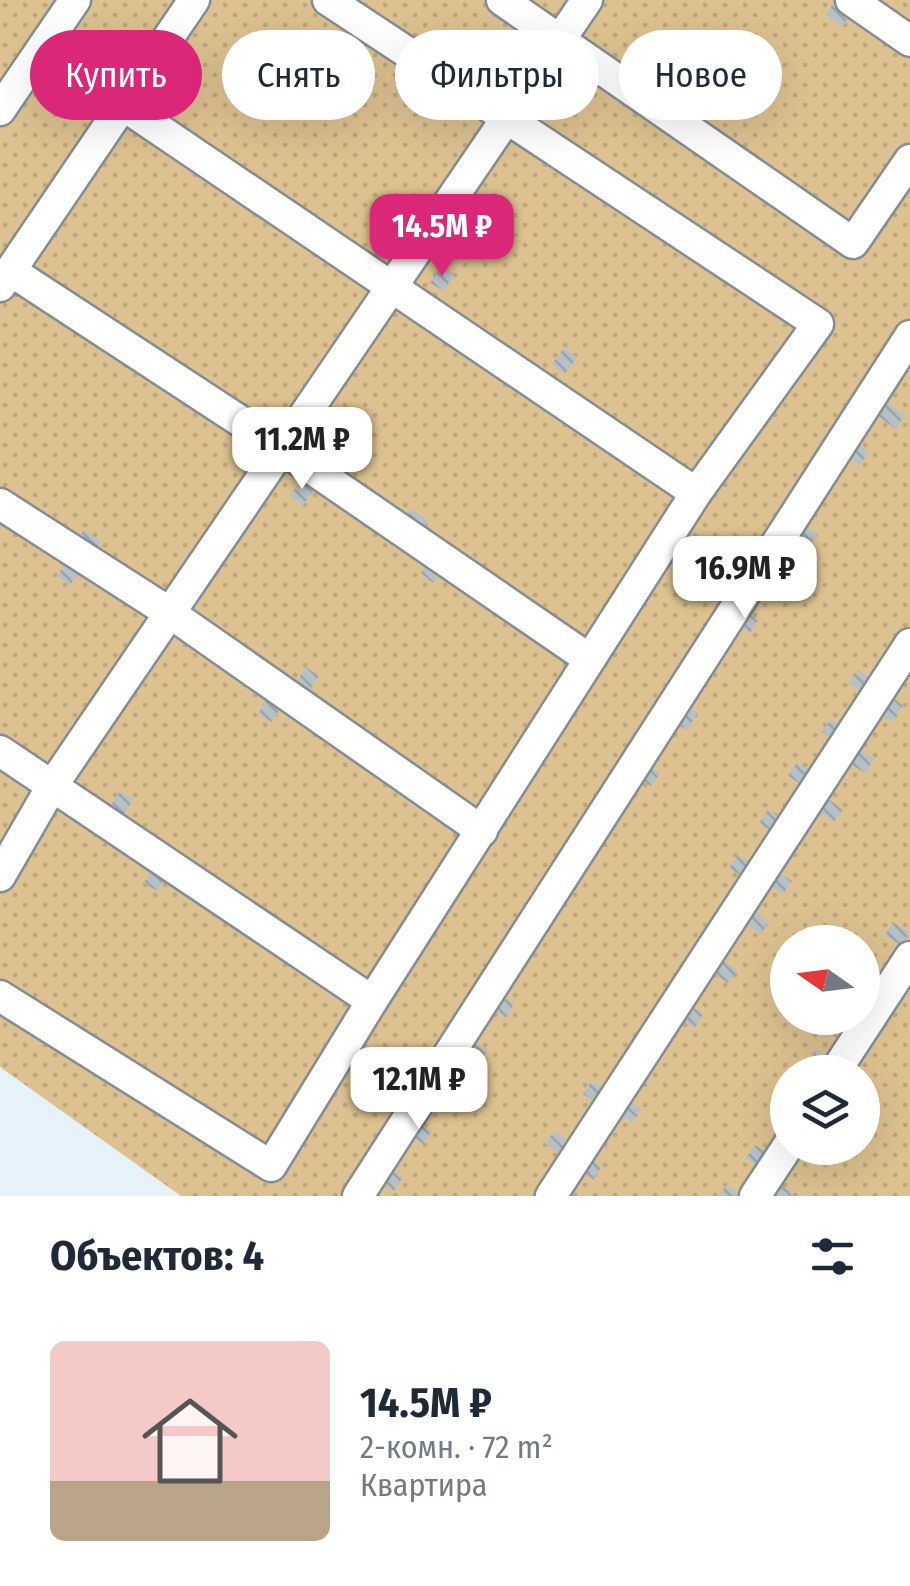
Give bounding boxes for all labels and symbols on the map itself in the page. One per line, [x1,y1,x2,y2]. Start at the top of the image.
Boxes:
pin: 14.5M ₽ [350,194,534,279]
pin: 11.2M ₽ [210,407,394,492]
pin: 16.9M ₽ [653,536,837,621]
north arrow [770,925,880,1035]
pin: 12.1M ₽ [327,1047,511,1132]

